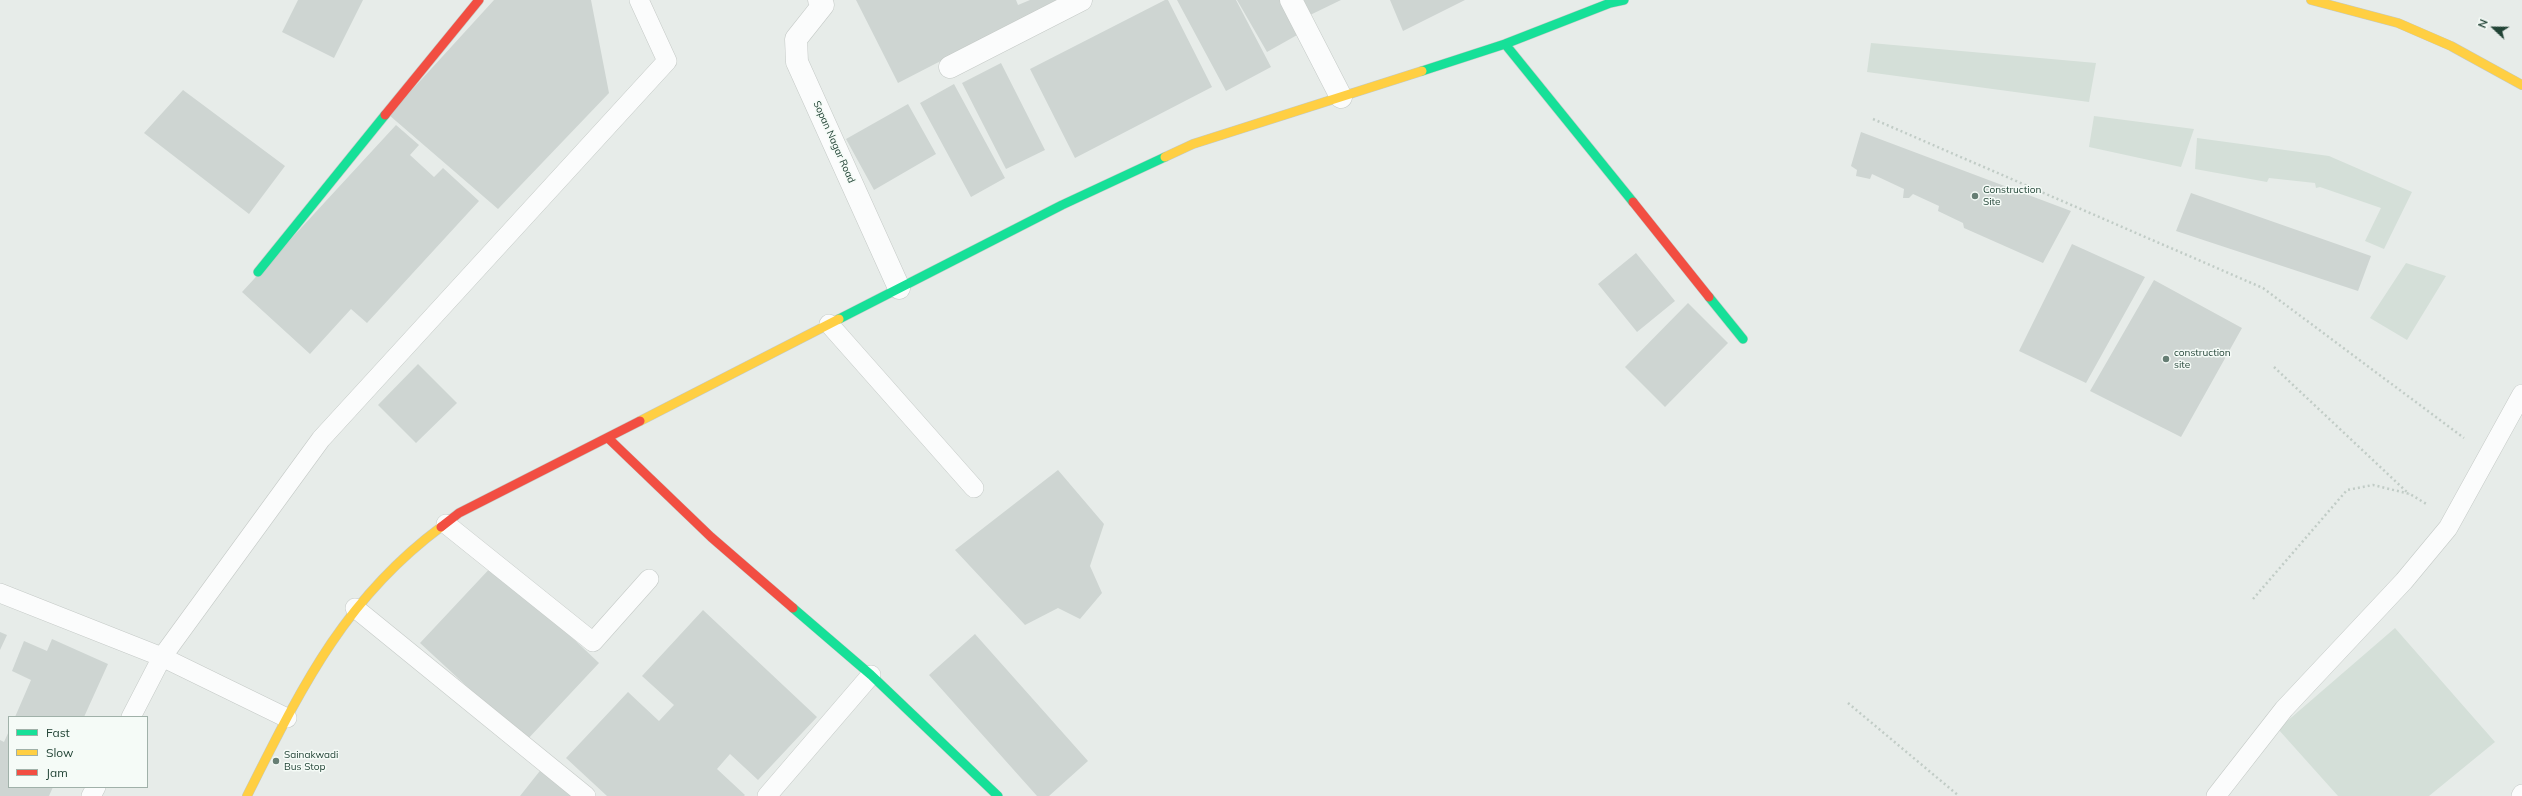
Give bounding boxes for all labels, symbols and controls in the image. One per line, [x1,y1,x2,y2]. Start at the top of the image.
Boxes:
north arrow [2474,8,2514,48]
text: N [2475,17,2491,30]
street label: Sopan Nagar Road [810,99,858,185]
place label: Construction Site [1983,184,2041,208]
marker: Construction Site [1970,191,1980,201]
place label: construction site [2174,347,2231,370]
marker: construction site [2161,354,2171,364]
legend [8,716,148,788]
text: Fast [46,725,70,740]
text: Slow [46,745,74,760]
place label: Sainakwadi Bus Stop [284,749,338,772]
marker: Sainakwadi Bus Stop [271,756,281,766]
text: Jam [46,765,68,780]

